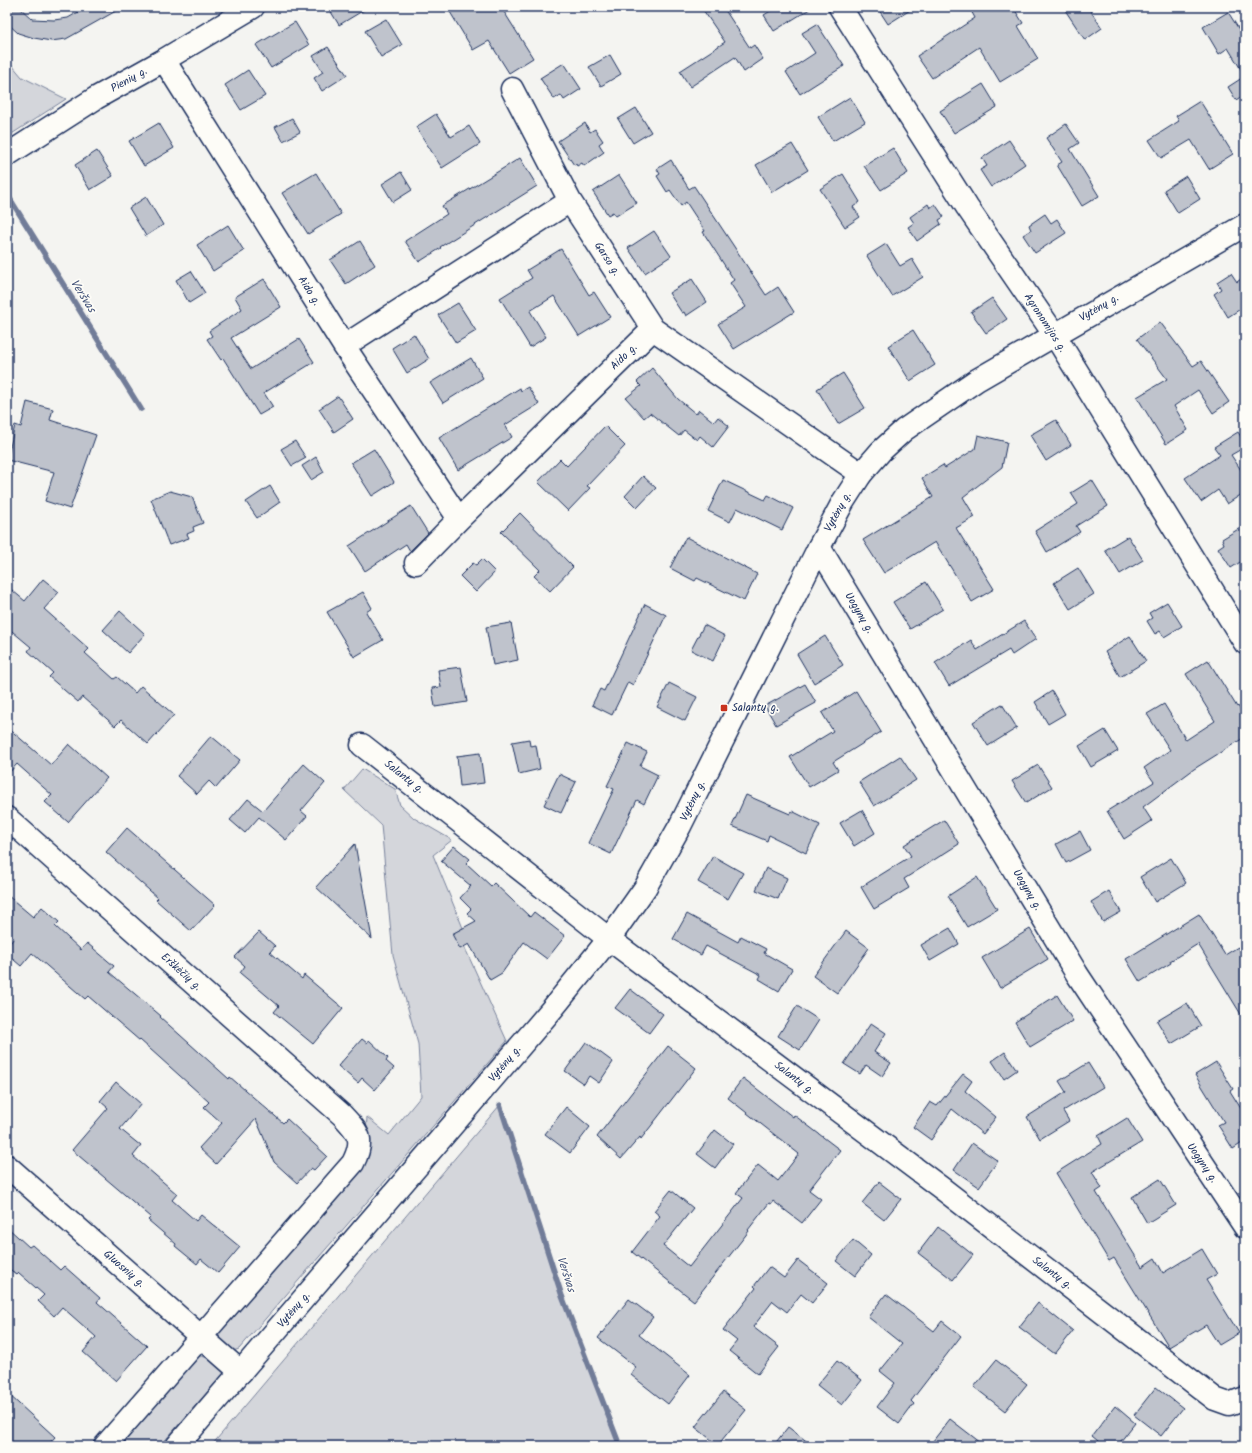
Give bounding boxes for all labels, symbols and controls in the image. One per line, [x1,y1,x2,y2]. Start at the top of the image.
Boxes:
street label: Pienių g. [107,63,151,97]
street label: Garso g. [589,238,625,280]
street label: Aido g. [293,273,325,309]
water label: Veršvas [65,275,102,318]
street label: Vytėnų g. [1076,289,1122,327]
street label: Agronomijos g. [1019,290,1071,356]
street label: Aido g. [606,339,642,375]
street label: Vytėnų g. [820,489,856,535]
street label: Uogynų g. [840,589,878,637]
place label: Salantų g. [732,699,779,717]
marker: Salantų g. [719,703,729,713]
street label: Salantų g. [380,756,428,798]
street label: Vytėnų g. [675,778,711,824]
street label: Uogynų g. [1008,866,1046,914]
street label: Erškėčių g. [156,949,206,995]
street label: Vytėnų g. [484,1042,526,1086]
street label: Salantų g. [770,1057,818,1099]
street label: Uogynų g. [1182,1139,1222,1187]
street label: Gluosnių g. [99,1246,149,1292]
street label: Salantų g. [1028,1252,1076,1294]
water label: Veršvas [551,1254,581,1296]
street label: Vytėnų g. [273,1288,315,1332]

